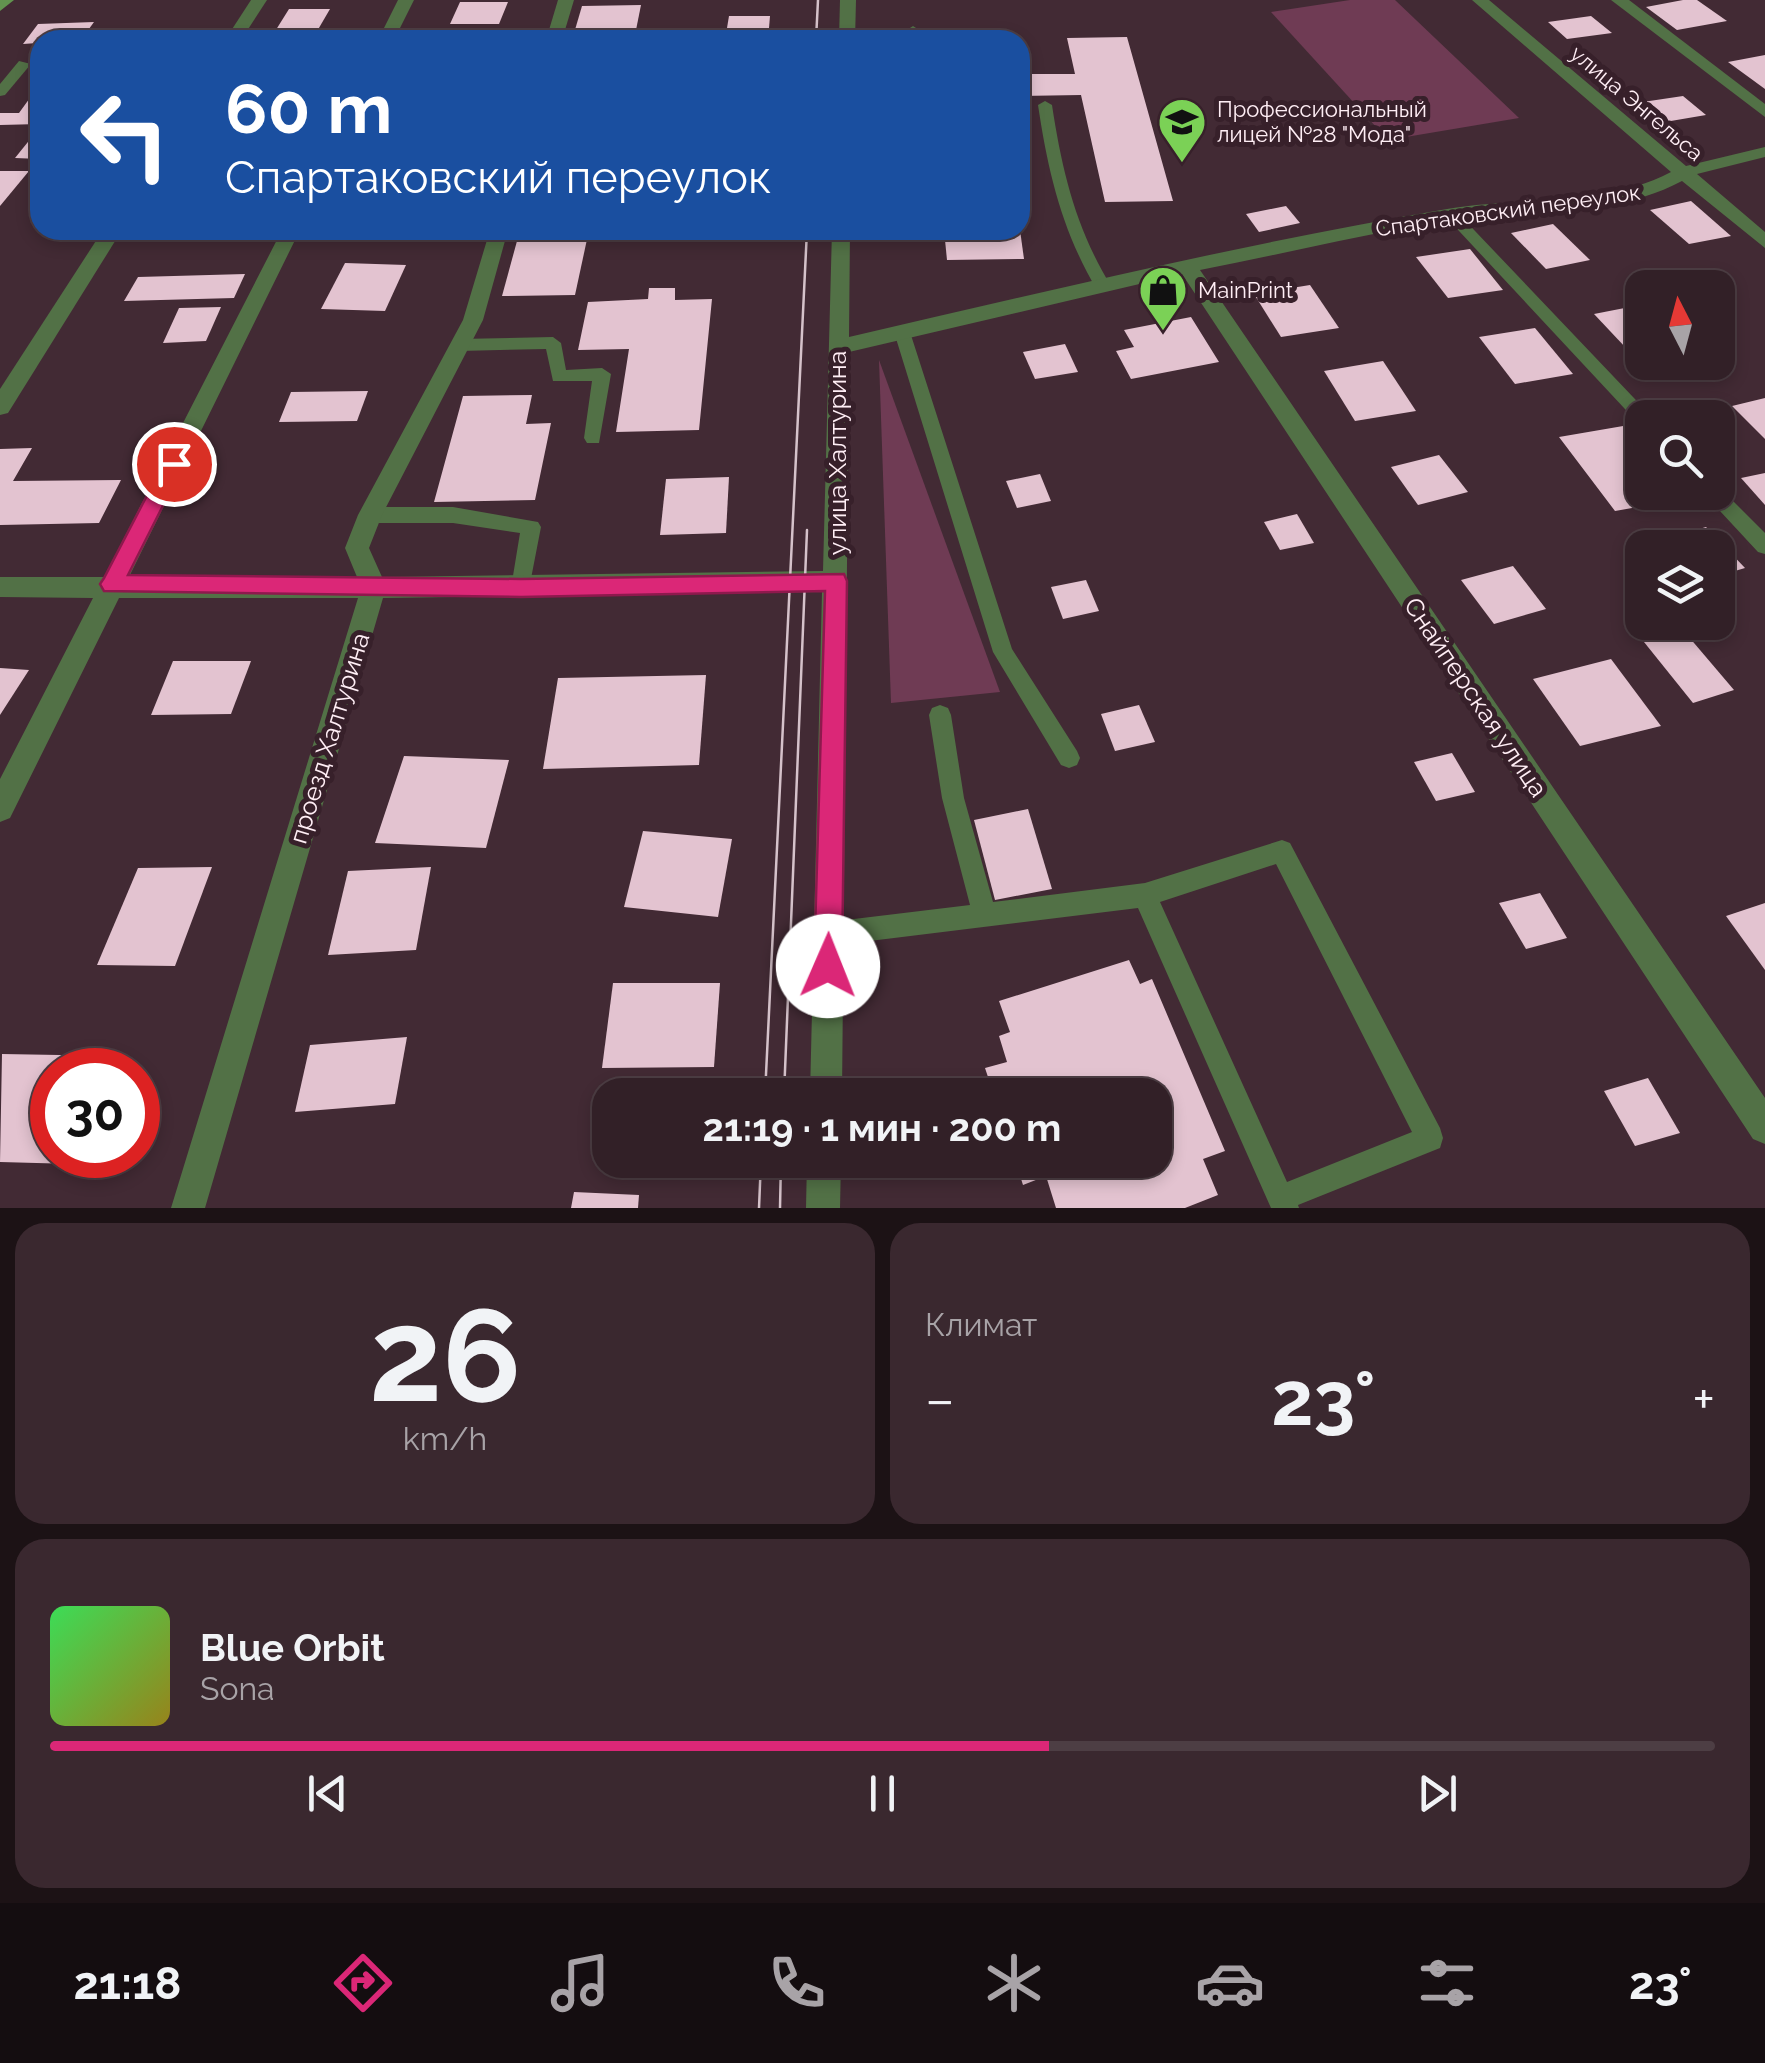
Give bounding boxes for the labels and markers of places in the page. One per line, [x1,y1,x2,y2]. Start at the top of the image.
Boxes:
school or university icon: Профессиональный лицей №28 "Мода" [1156,96,1208,164]
place label: Профессиональный лицей №28 "Мода" [1217,96,1427,147]
shop icon: MainPrint [1137,264,1189,332]
place label: MainPrint [1198,277,1294,303]
pin [132,422,217,507]

